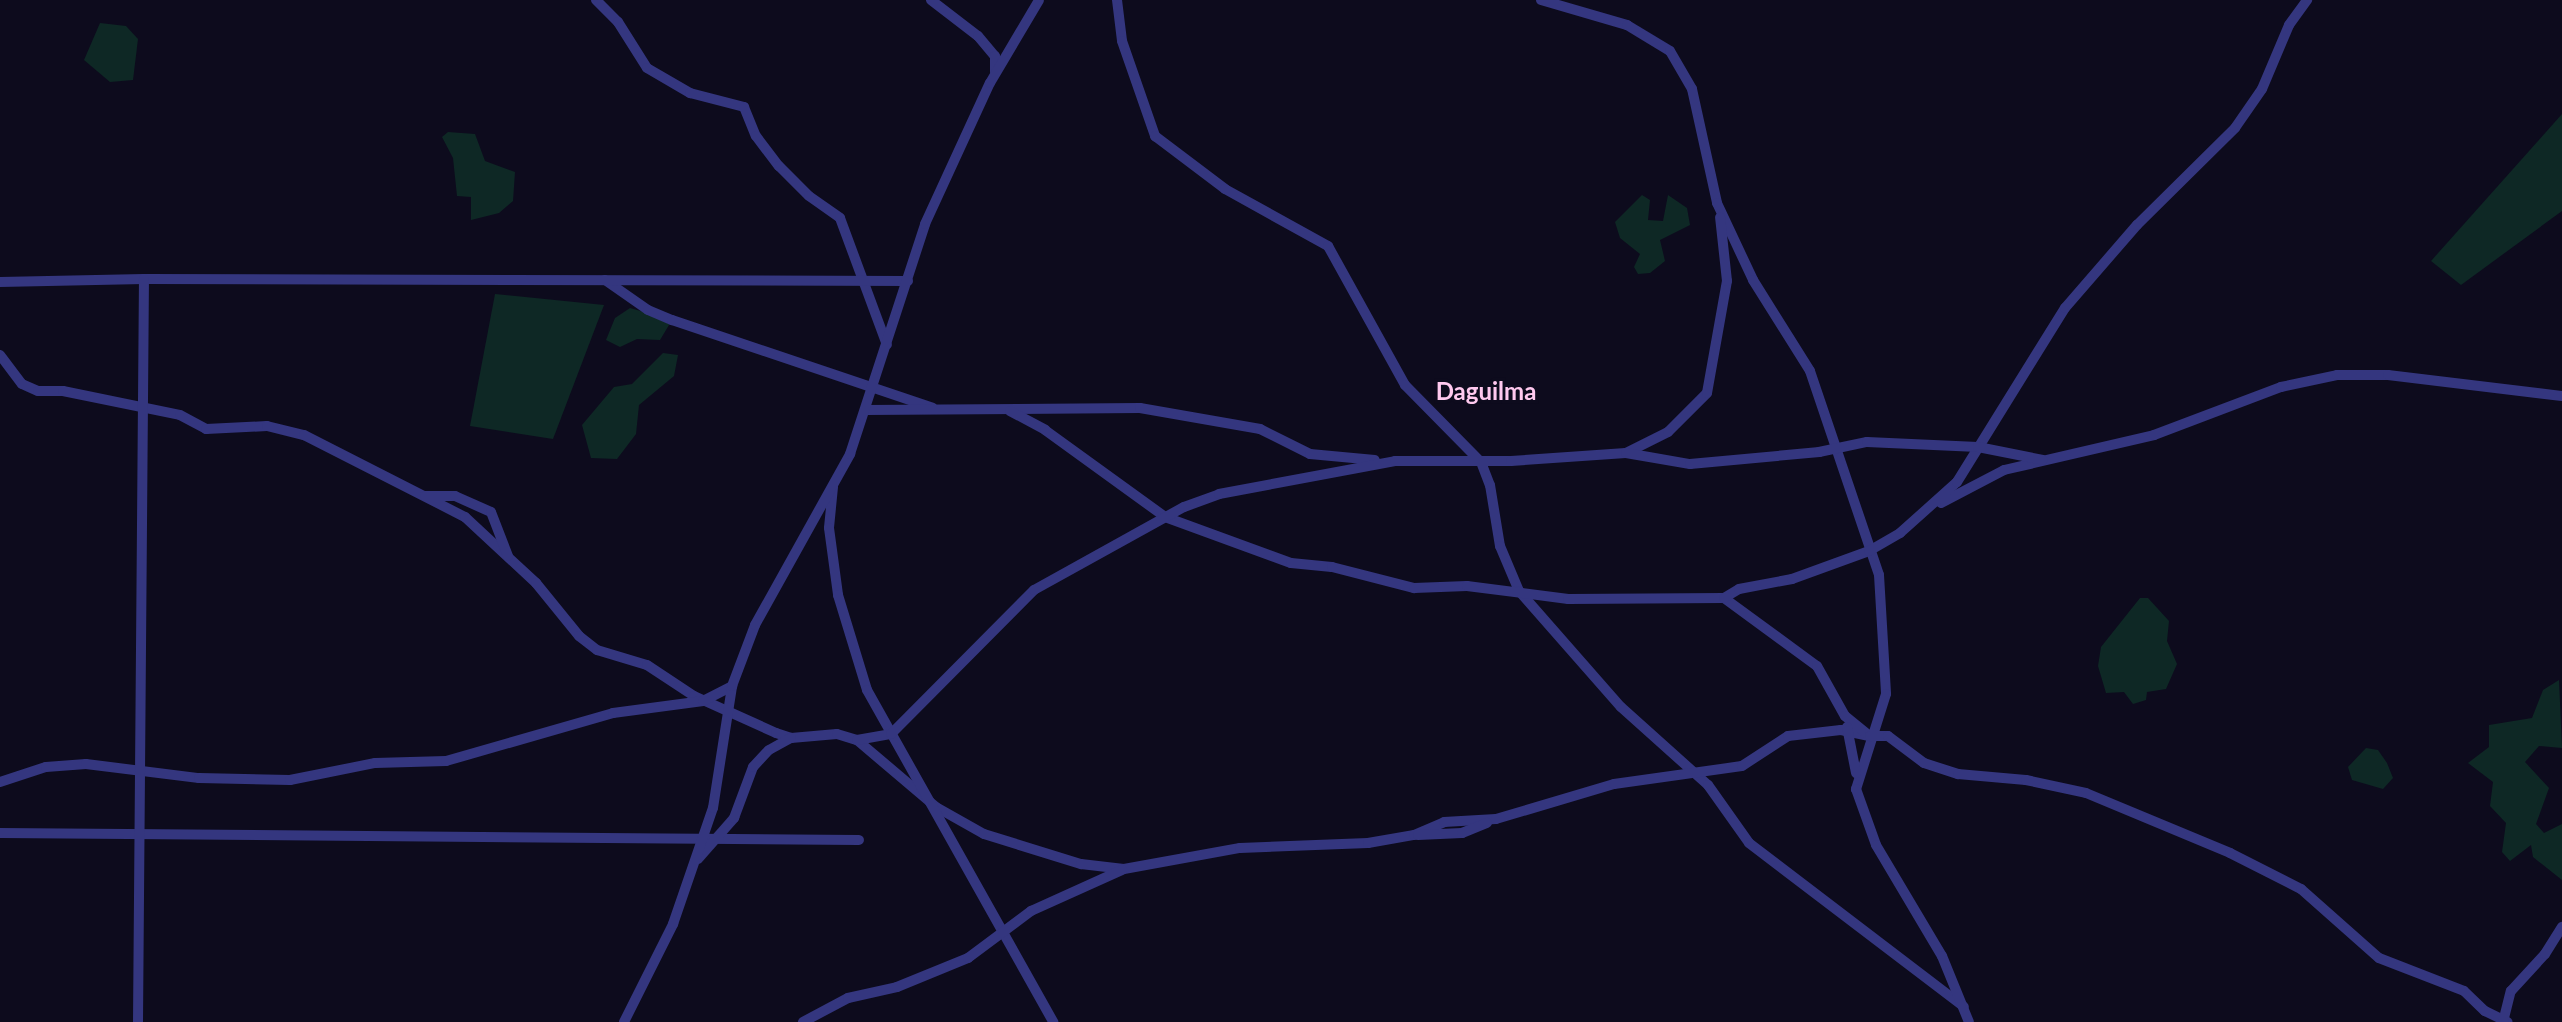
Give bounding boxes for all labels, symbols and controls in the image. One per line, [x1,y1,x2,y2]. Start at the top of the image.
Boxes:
district label: Daguilma [1436,377,1536,405]

